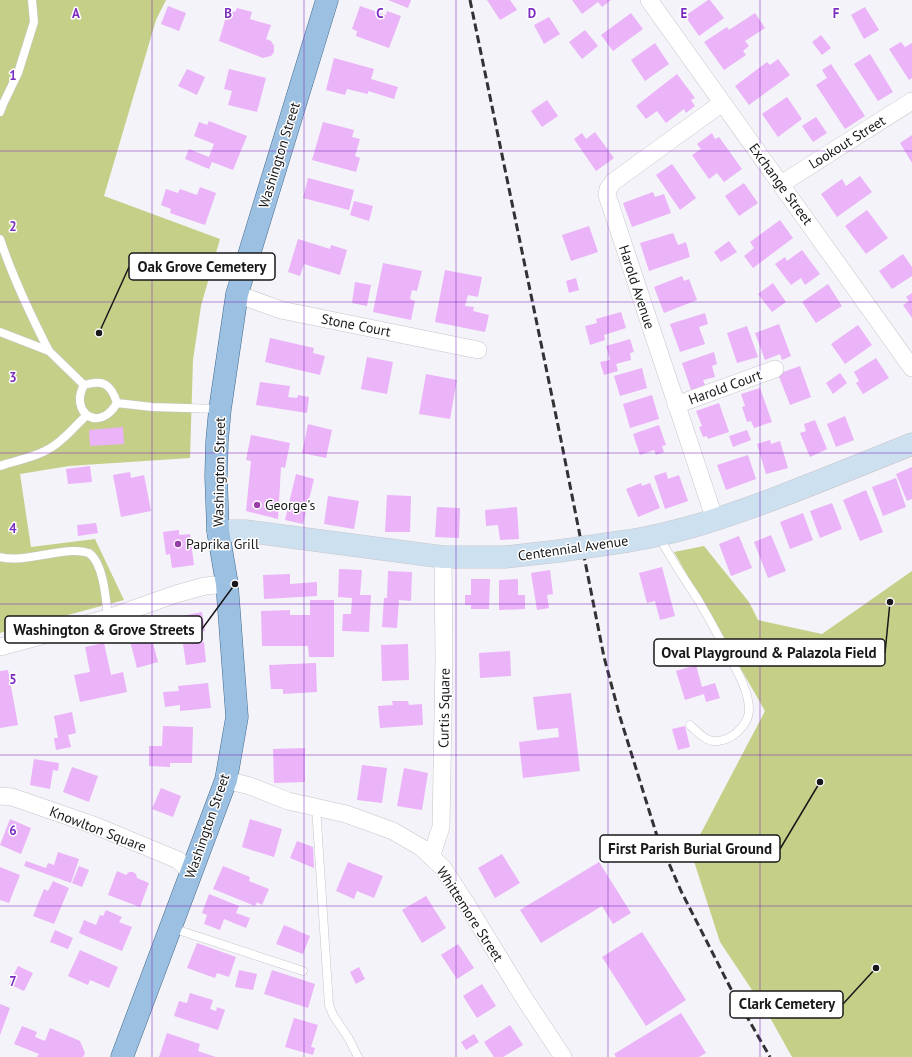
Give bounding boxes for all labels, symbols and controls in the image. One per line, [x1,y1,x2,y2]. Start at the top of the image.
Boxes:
text: A [72,5,80,22]
text: B [224,5,232,22]
text: C [376,5,384,22]
text: D [528,5,536,22]
text: E [681,5,688,22]
text: F [833,5,840,22]
text: 1 [9,67,17,84]
street label: Washington Street [254,100,304,210]
street label: Lookout Street [805,111,889,173]
street label: Exchange Street [745,139,817,229]
text: 2 [9,218,17,235]
street label: Harold Avenue [615,243,659,331]
callout: Oak Grove Cemetery [129,253,275,280]
text: Oak Grove Cemetery [138,257,267,276]
street label: Stone Court [320,309,393,341]
street label: Harold Court [686,365,764,409]
text: 3 [9,369,17,386]
street label: Washington Street [209,417,229,527]
place label: George's [265,496,315,514]
marker: George's [252,500,262,510]
text: 4 [9,520,17,537]
street label: Centennial Avenue [517,531,629,565]
place label: Paprika Grill [186,535,259,553]
marker: Paprika Grill [173,539,183,549]
callout: Washington & Grove Streets [5,616,202,643]
text: Washington & Grove Streets [13,620,195,639]
callout: Oval Playground & Palazola Field [654,639,885,666]
text: Oval Playground & Palazola Field [661,643,877,662]
street label: Curtis Square [434,668,454,748]
text: 5 [9,671,17,688]
street label: Washington Street [181,771,233,881]
street label: Knowlton Square [47,802,149,856]
text: 6 [9,822,17,839]
callout: First Parish Burial Ground [600,835,780,862]
text: First Parish Burial Ground [608,839,772,858]
street label: Whittemore Street [433,863,508,965]
text: 7 [9,973,17,990]
callout: Clark Cemetery [730,991,843,1018]
text: Clark Cemetery [739,994,836,1013]

